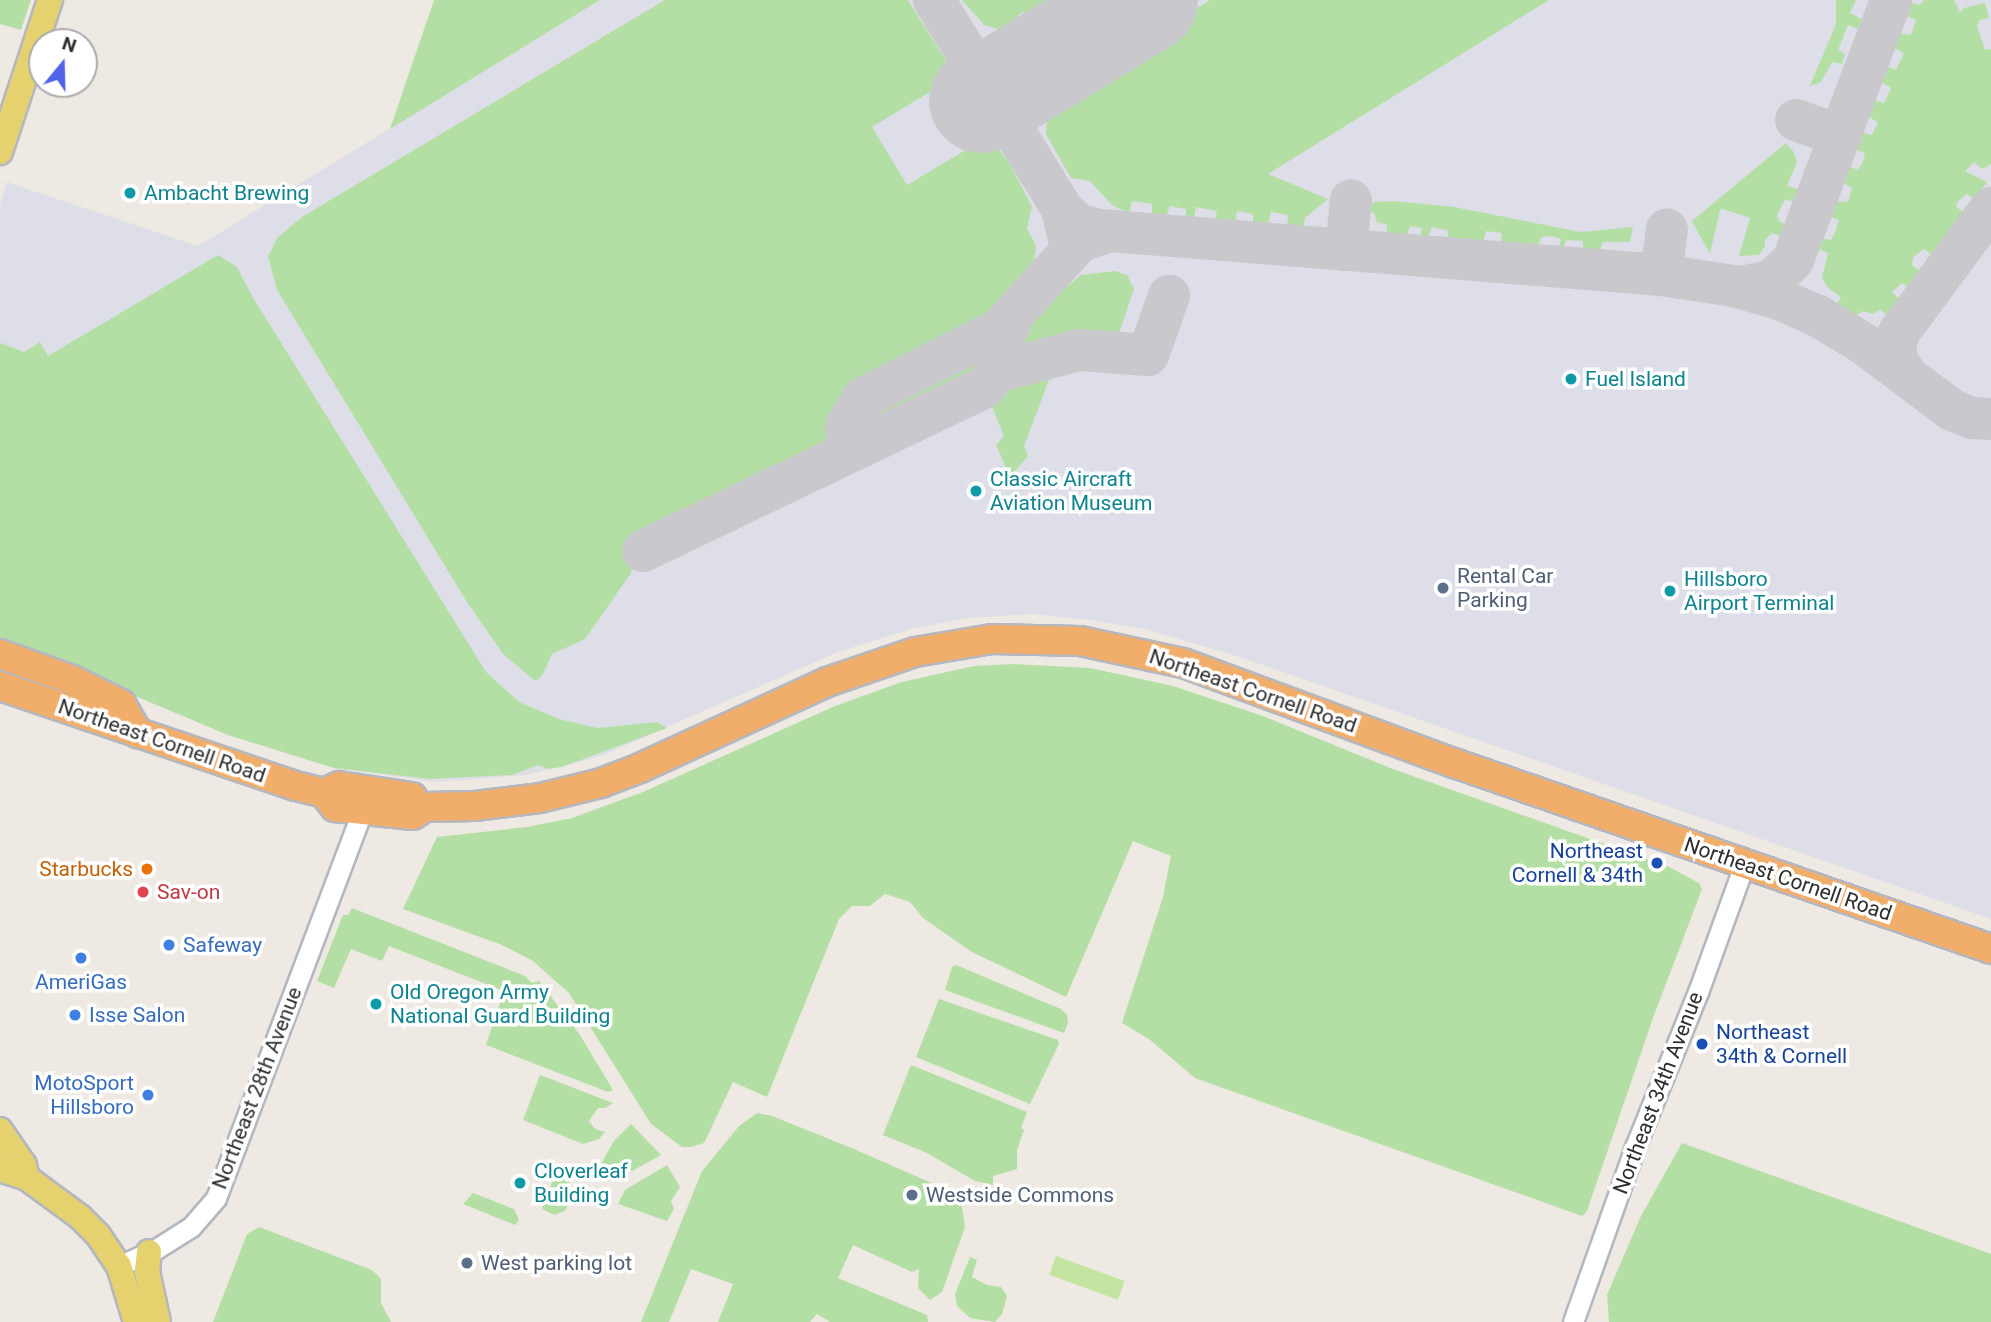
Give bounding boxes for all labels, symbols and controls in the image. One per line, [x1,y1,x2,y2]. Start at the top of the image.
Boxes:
north arrow [28,28,98,98]
text: N [59,32,79,58]
place label: Ambacht Brewing [144,180,309,206]
marker: Ambacht Brewing [122,185,138,201]
place label: Fuel Island [1585,366,1686,392]
marker: Fuel Island [1563,371,1579,387]
place label: Classic Aircraft Aviation Museum [990,466,1153,516]
marker: Classic Aircraft Aviation Museum [968,483,984,499]
place label: Rental Car Parking [1457,563,1553,613]
place label: Hillsboro Airport Terminal [1684,566,1835,616]
marker: Rental Car Parking [1435,580,1451,596]
marker: Hillsboro Airport Terminal [1662,583,1678,599]
street label: Northeast Cornell Road [1146,644,1360,738]
street label: Northeast Cornell Road [55,694,269,788]
street label: Northeast Cornell Road [1681,832,1895,926]
place label: Northeast Cornell & 34th [1512,838,1643,888]
marker: Northeast Cornell & 34th [1649,855,1665,871]
place label: Starbucks [39,856,133,882]
marker: Starbucks [139,861,155,877]
place label: Sav-on [157,879,220,905]
marker: Sav-on [135,884,151,900]
place label: Safeway [183,932,262,958]
marker: Safeway [161,937,177,953]
marker: AmeriGas [73,950,89,966]
place label: AmeriGas [35,969,127,995]
place label: Old Oregon Army National Guard Building [390,979,610,1029]
street label: Northeast 28th Avenue [207,983,307,1193]
street label: Northeast 34th Avenue [1608,988,1708,1198]
marker: Old Oregon Army National Guard Building [368,996,384,1012]
place label: Isse Salon [89,1002,185,1028]
marker: Isse Salon [67,1007,83,1023]
place label: Northeast 34th & Cornell [1716,1019,1847,1069]
marker: Northeast 34th & Cornell [1694,1036,1710,1052]
place label: MotoSport Hillsboro [34,1070,134,1120]
marker: MotoSport Hillsboro [140,1087,156,1103]
place label: Cloverleaf Building [534,1158,628,1208]
marker: Cloverleaf Building [512,1175,528,1191]
place label: Westside Commons [926,1182,1114,1208]
marker: Westside Commons [904,1187,920,1203]
place label: West parking lot [481,1250,632,1276]
marker: West parking lot [459,1255,475,1271]

